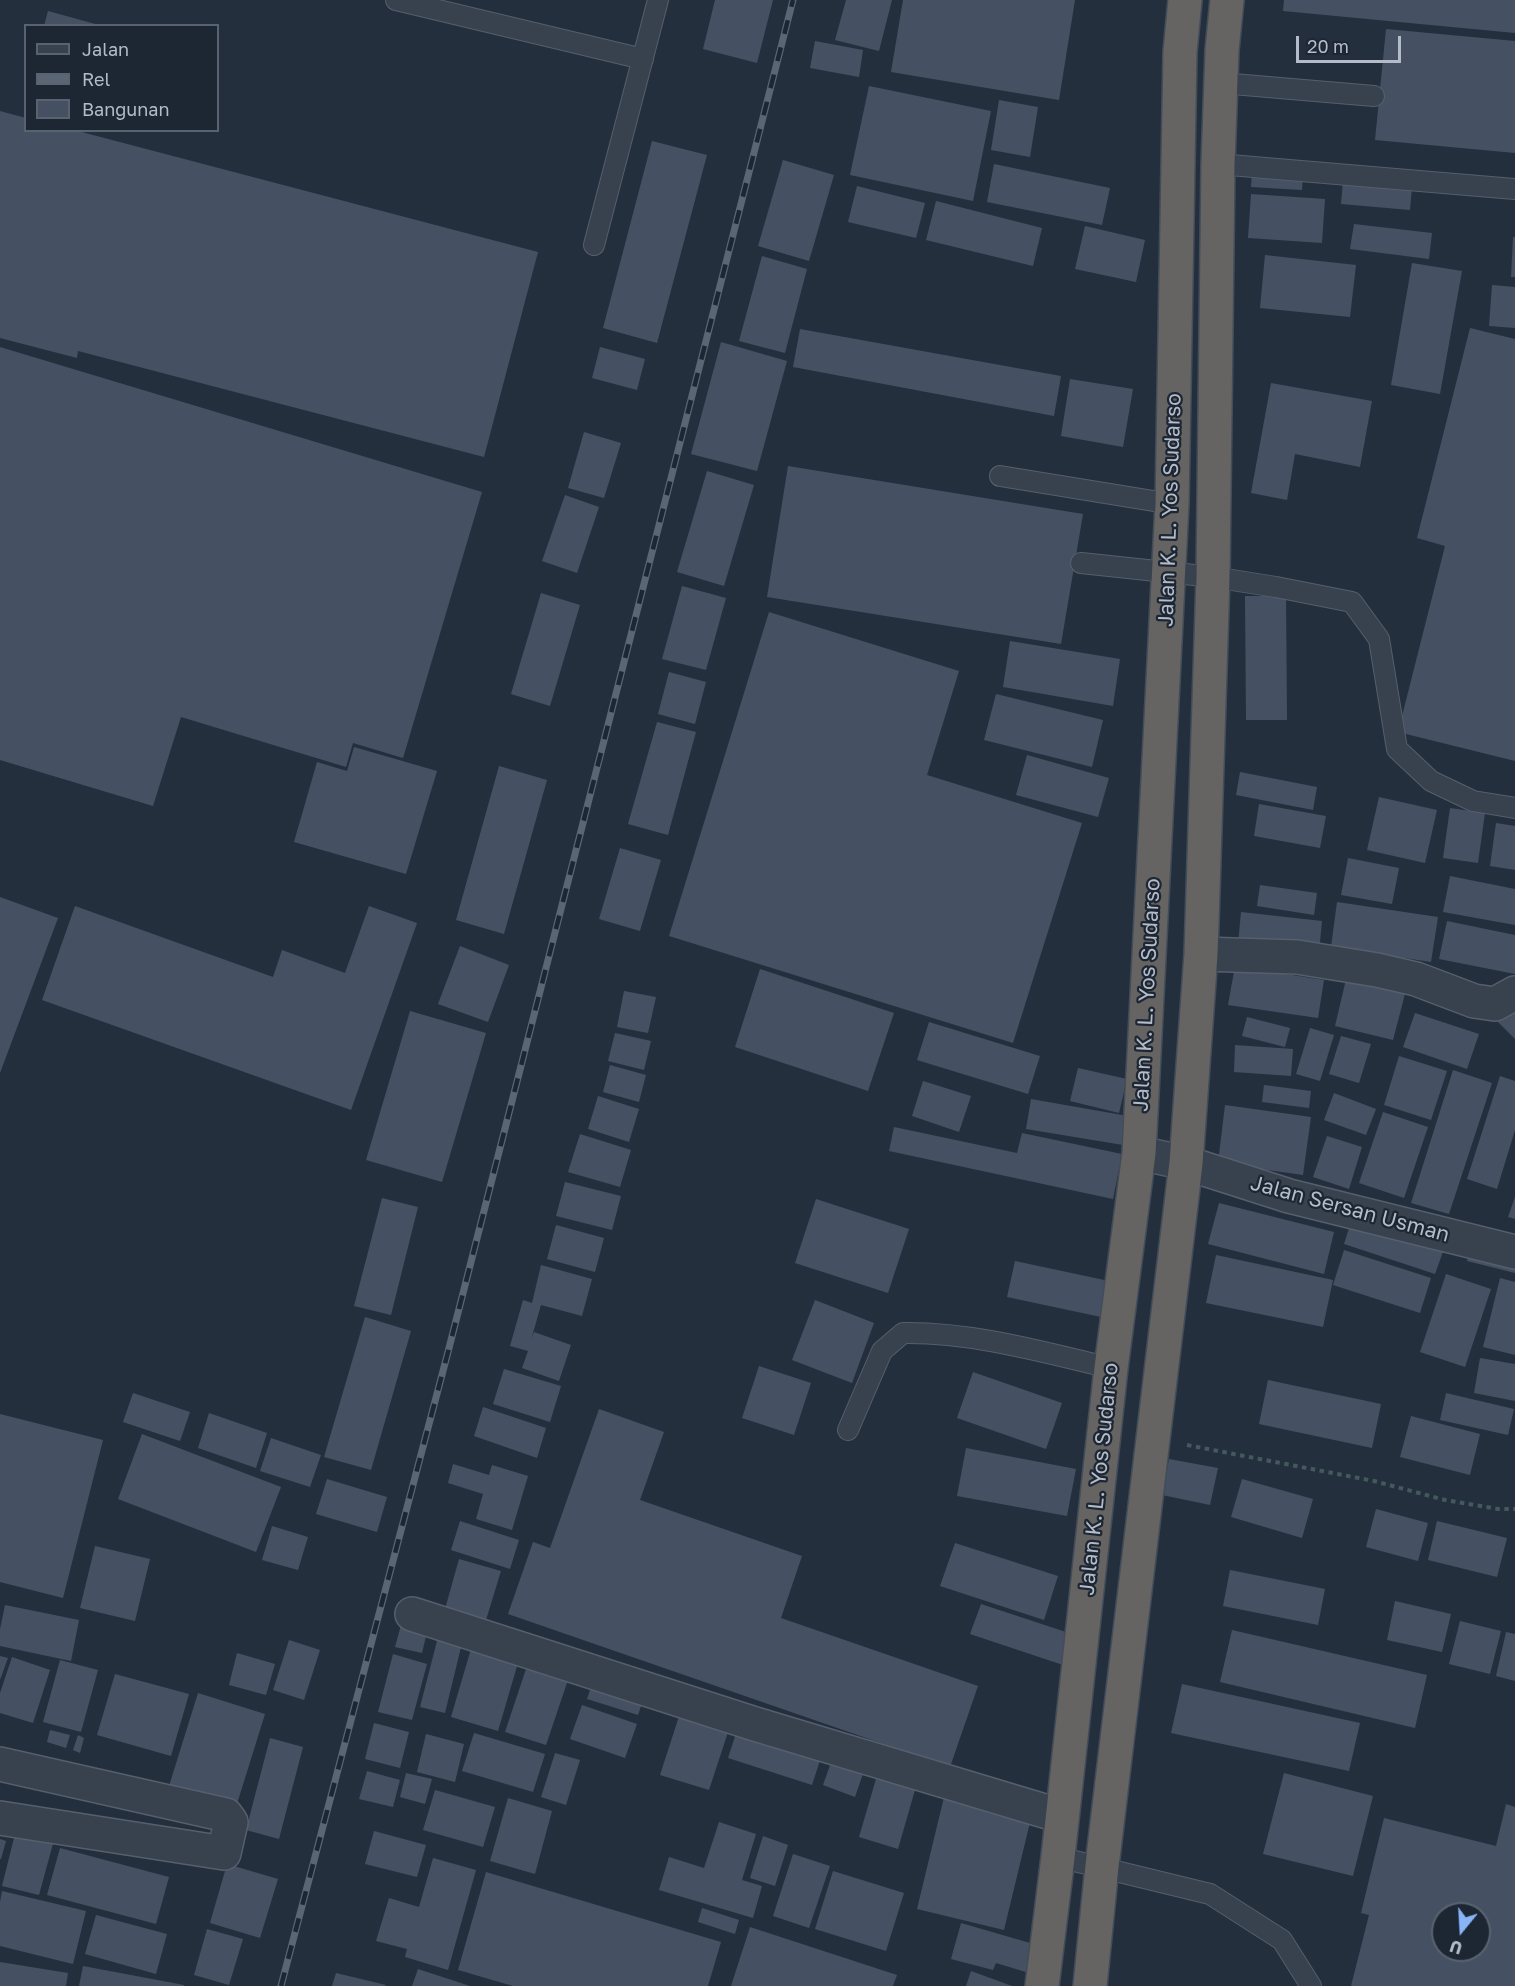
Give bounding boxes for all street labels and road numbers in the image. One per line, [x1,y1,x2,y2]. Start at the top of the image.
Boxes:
street label: Jalan K. L. Yos Sudarso [1153,393,1187,627]
street label: Jalan K. L. Yos Sudarso [1128,878,1166,1112]
street label: Jalan Sersan Usman [1248,1170,1452,1248]
street label: Jalan K. L. Yos Sudarso [1074,1361,1124,1597]

